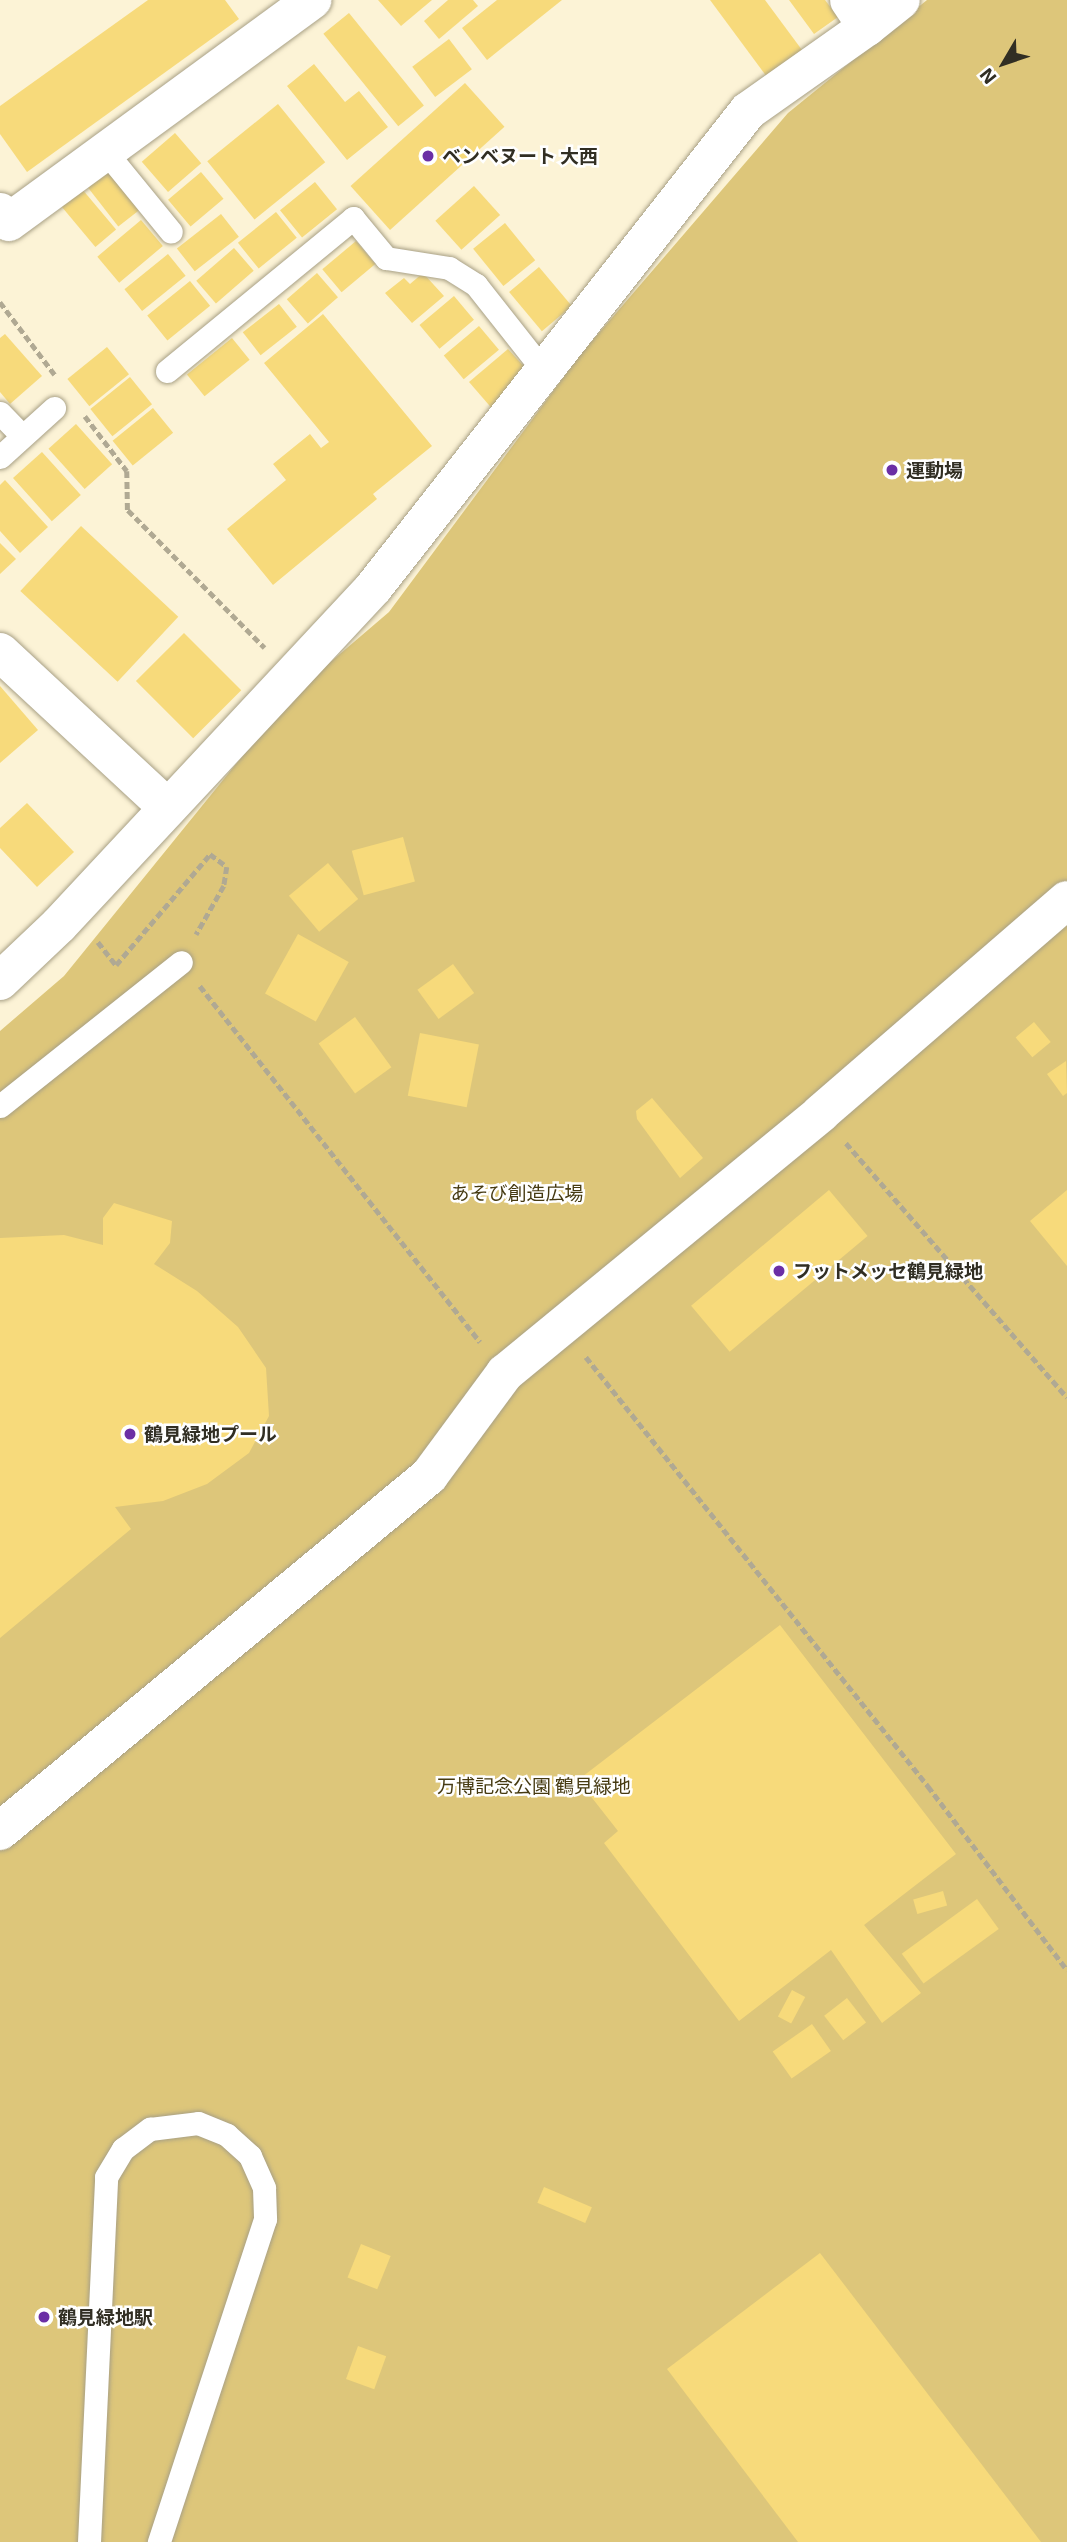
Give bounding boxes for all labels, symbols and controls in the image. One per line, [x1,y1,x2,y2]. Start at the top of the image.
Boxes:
north arrow [969,28,1039,98]
text: N [974,64,1001,89]
place label: ベンベヌート 大西 [442,145,598,167]
marker: ベンベヌート 大西 [420,148,436,164]
place label: 運動場 [906,459,963,481]
marker: 運動場 [884,462,900,478]
park label: あそび創造広場 [451,1182,583,1204]
place label: フットメッセ鶴見緑地 [793,1260,983,1282]
marker: フットメッセ鶴見緑地 [771,1263,787,1279]
place label: 鶴見緑地プール [144,1423,277,1445]
marker: 鶴見緑地プール [122,1426,138,1442]
park label: 万博記念公園 鶴見緑地 [437,1775,631,1797]
place label: 鶴見緑地駅 [58,2306,153,2328]
marker: 鶴見緑地駅 [36,2309,52,2325]

